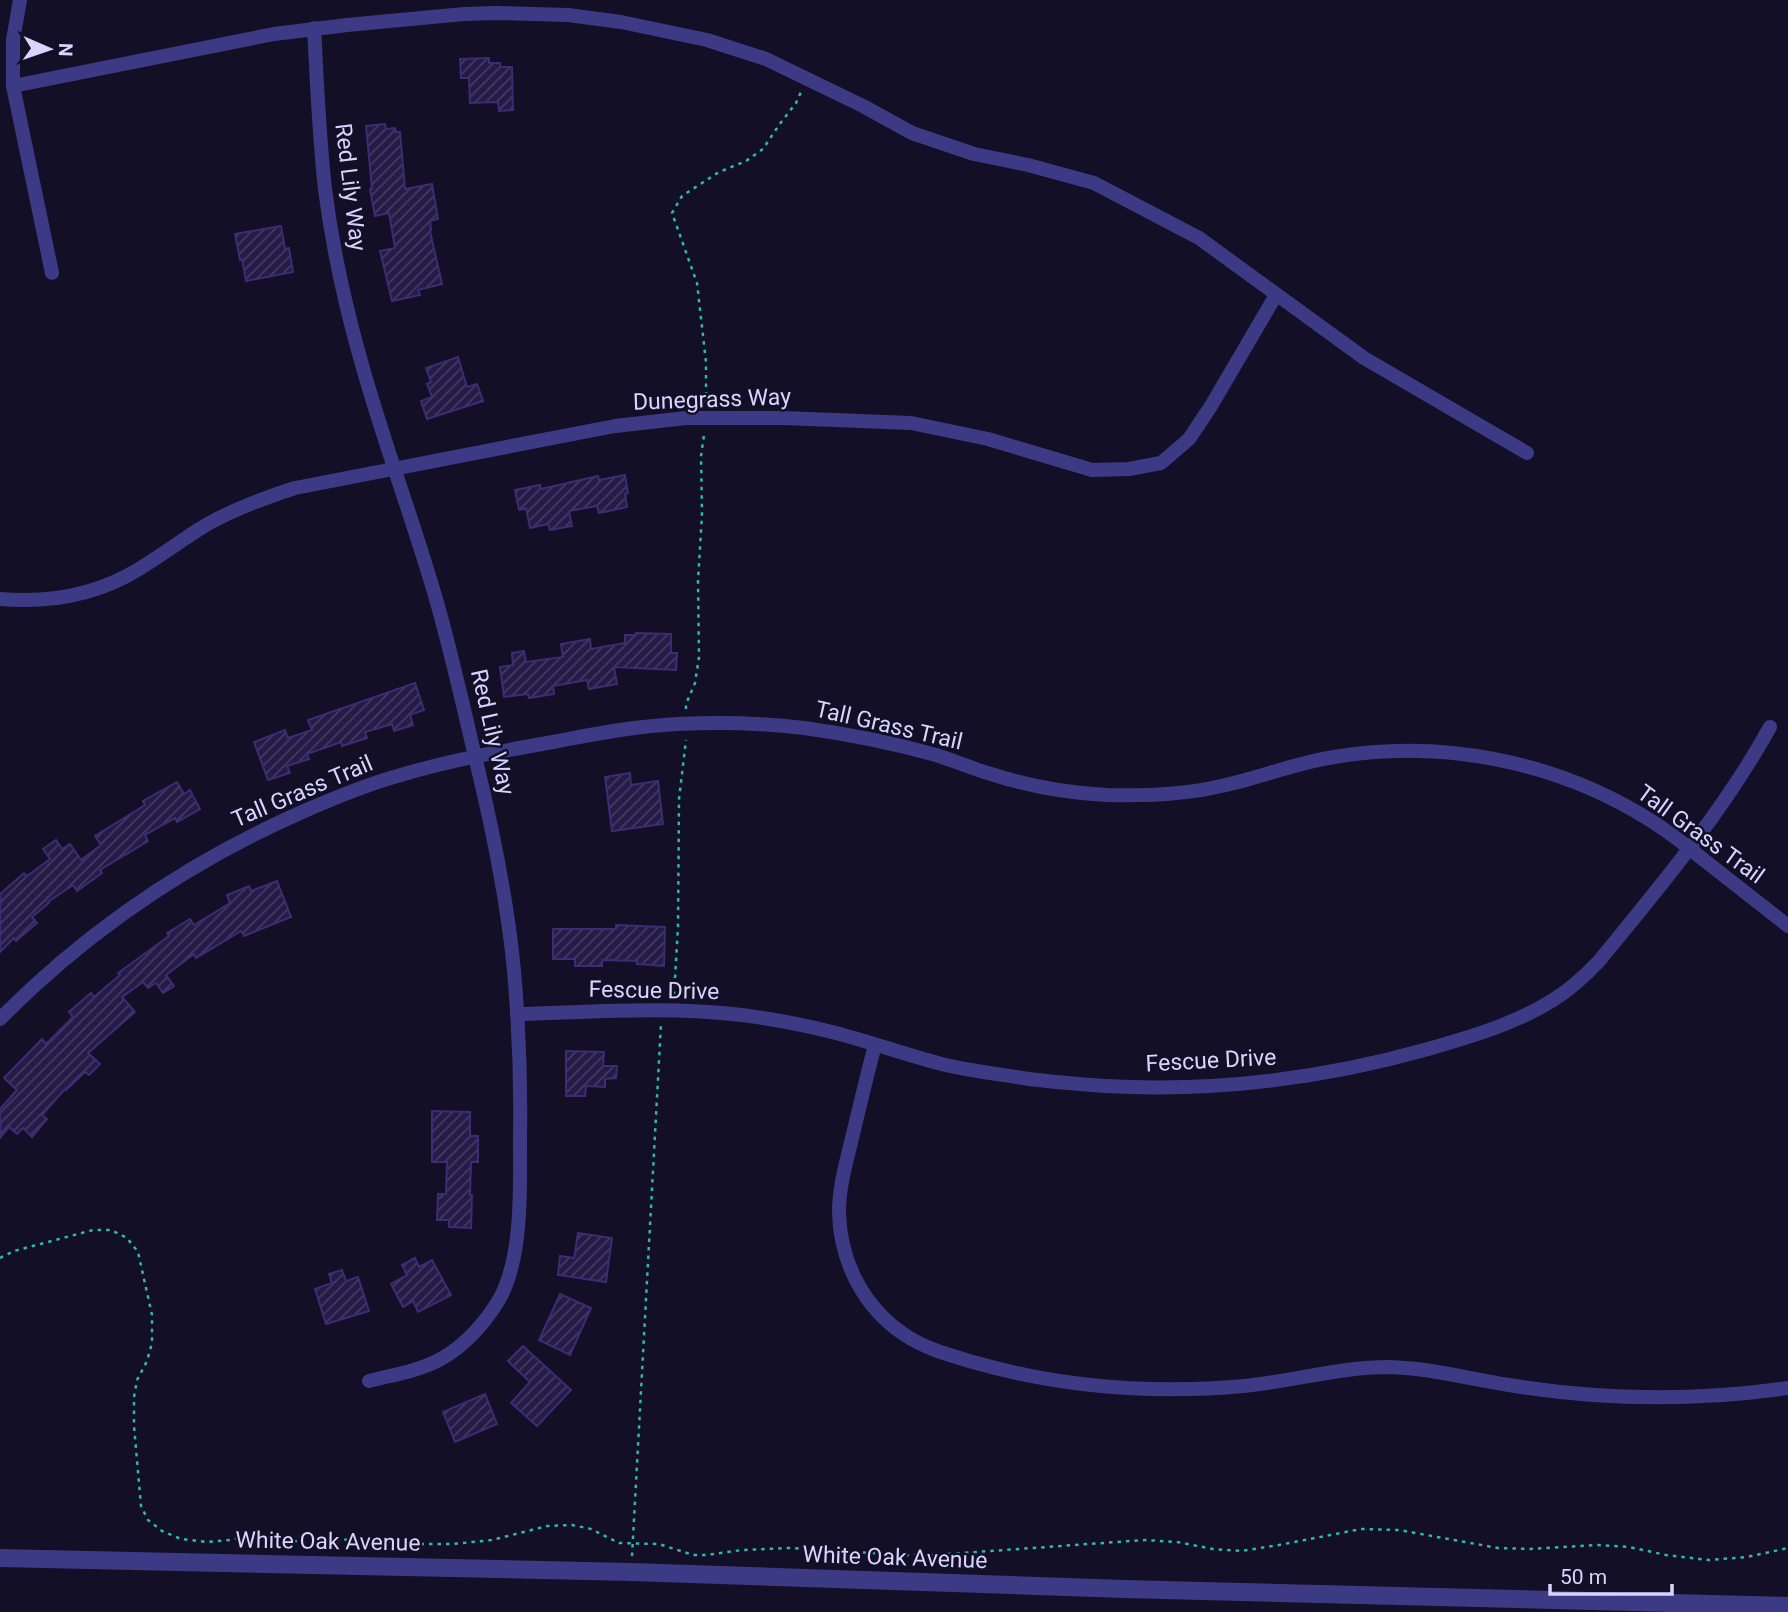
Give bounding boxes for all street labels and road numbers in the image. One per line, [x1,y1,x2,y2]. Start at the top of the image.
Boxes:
street label: Red Lily Way [329,122,372,253]
street label: Dunegrass Way [633,383,792,416]
street label: Red Lily Way [465,666,520,798]
street label: Tall Grass Trail [813,695,965,756]
street label: Tall Grass Trail [228,750,377,833]
street label: Tall Grass Trail [1632,779,1769,890]
street label: Fescue Drive [588,976,720,1005]
street label: Fescue Drive [1145,1044,1277,1077]
street label: White Oak Avenue [235,1526,421,1557]
street label: White Oak Avenue [802,1541,988,1574]

